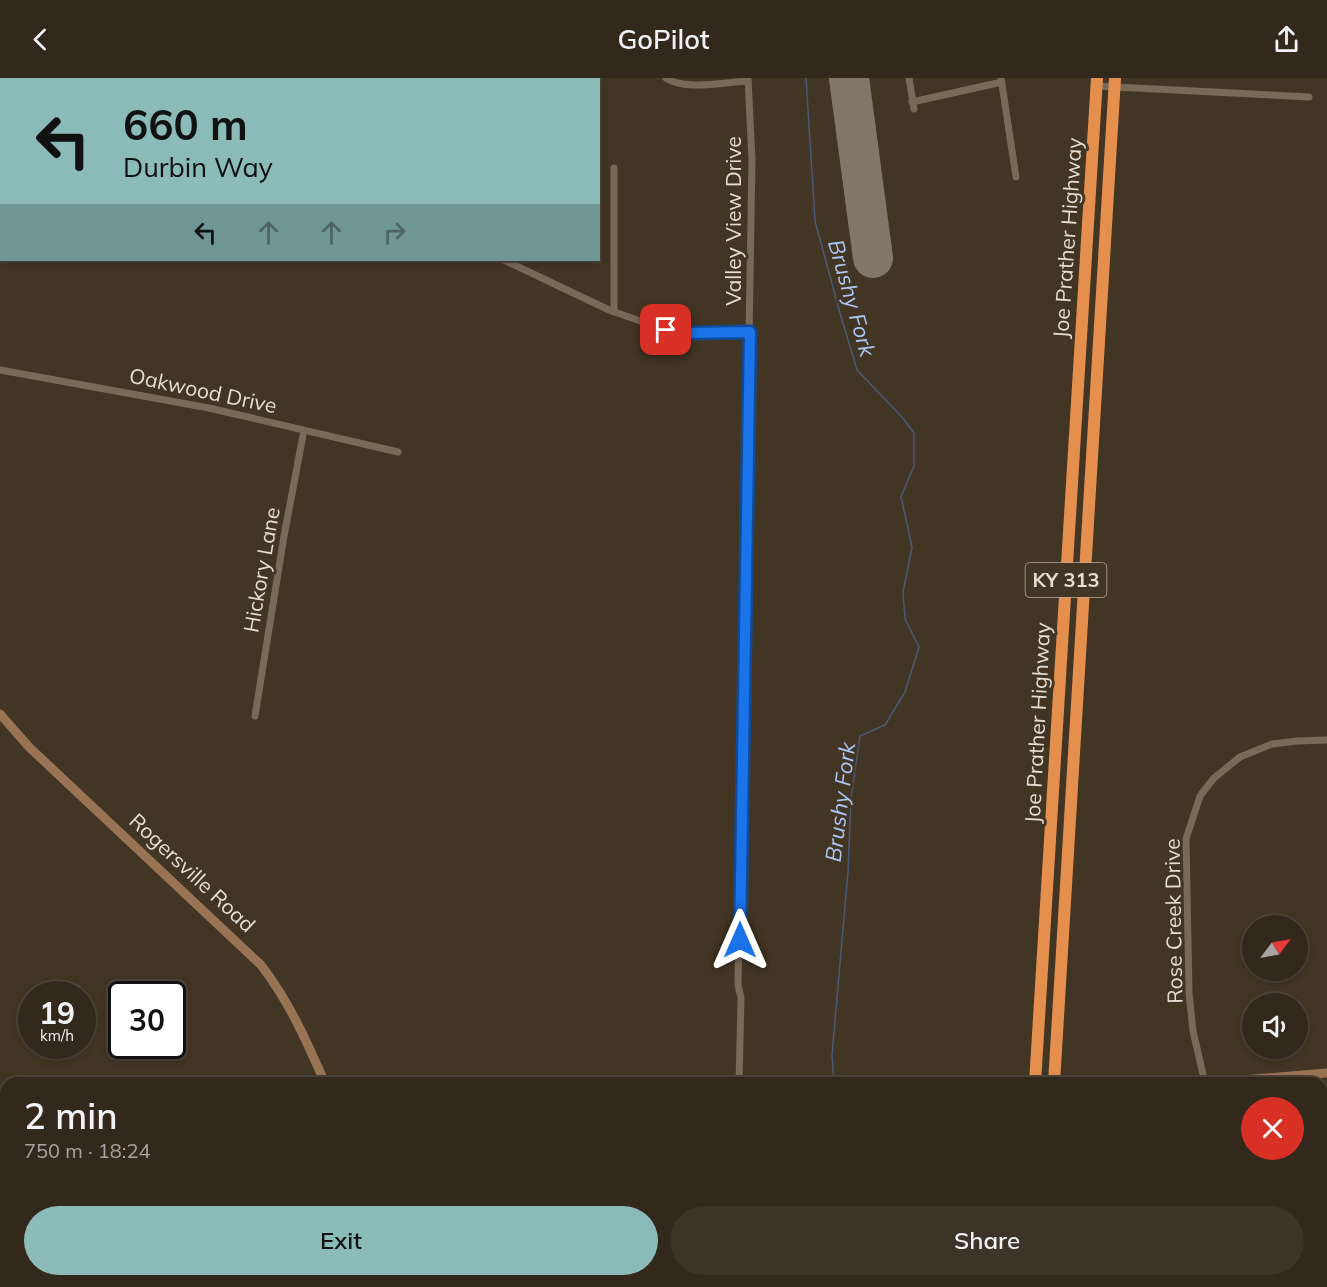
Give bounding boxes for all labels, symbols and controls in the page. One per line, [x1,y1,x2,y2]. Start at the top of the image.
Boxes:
text: GoPilot [617,22,710,56]
icon: back [24,23,57,56]
icon: share [1270,23,1303,56]
text: 660 m [123,98,248,151]
icon: left [24,102,102,180]
street label: Valley View Drive [720,136,746,306]
street label: Joe Prather Highway [1047,137,1087,339]
text: Durbin Way [123,150,273,184]
icon: left [189,216,222,249]
icon: ahead [252,216,285,249]
icon: ahead [315,216,348,249]
icon: right [378,216,411,249]
water label: Brushy Fork [822,236,882,360]
pin [640,304,691,355]
icon: arrive [649,313,682,346]
street label: Oakwood Drive [127,362,279,418]
street label: Hickory Lane [237,505,285,634]
road number: KY 313 [1026,563,1106,597]
street label: Joe Prather Highway [1019,622,1055,824]
water label: Brushy Fork [819,740,861,864]
street label: Rogersville Road [124,807,261,937]
street label: Rose Creek Drive [1159,838,1187,1004]
position arrow [708,908,772,972]
north arrow [1242,915,1308,981]
map controls [1242,915,1308,1059]
speed limit sign: 30 [108,981,186,1059]
button: sound [1242,993,1308,1059]
text: 19 [39,994,75,1032]
text: km/h [40,1026,74,1045]
text: 2 min [24,1093,118,1138]
button: close [1241,1097,1304,1160]
text: 750 m · 18:24 [24,1138,150,1163]
button: Exit [24,1206,658,1275]
button: Share [670,1206,1304,1275]

